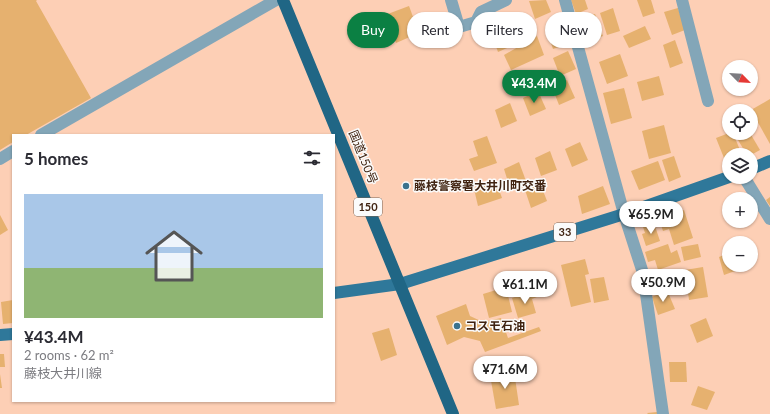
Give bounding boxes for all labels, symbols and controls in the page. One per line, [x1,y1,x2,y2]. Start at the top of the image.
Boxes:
chip: Buy [347,12,399,48]
chip: Rent [407,12,463,48]
chip: Filters [471,12,537,48]
chip: New [545,12,602,48]
north arrow [722,60,758,96]
map controls [722,60,758,272]
pin: ¥43.4M [501,70,567,104]
text: ¥43.4M [511,75,557,91]
button: locate [722,104,758,140]
street label: 国道150号 [346,128,381,186]
icon: filters [301,147,323,169]
text: 5 homes [24,148,88,169]
button: layers [722,148,758,184]
place label: 藤枝警察署大井川町交番 [414,178,547,193]
marker: 藤枝警察署大井川町交番 [401,181,411,191]
button: + [722,192,758,228]
road number: 150 [354,198,382,216]
pin: ¥65.9M [618,201,684,235]
text: ¥65.9M [628,206,674,222]
icon: home [138,220,210,292]
road number: 33 [554,223,576,241]
button: − [722,236,758,272]
pin: ¥50.9M [630,269,696,303]
pin: ¥61.1M [492,271,558,305]
text: ¥50.9M [640,274,686,290]
text: ¥61.1M [502,276,548,292]
place label: コスモ石油 [465,318,525,333]
marker: コスモ石油 [452,321,462,331]
text: ¥43.4M [24,326,84,347]
text: 2 rooms · 62 m² [24,347,114,363]
pin: ¥71.6M [472,356,538,390]
text: ¥71.6M [482,361,528,377]
text: 藤枝大井川線 [24,365,102,381]

